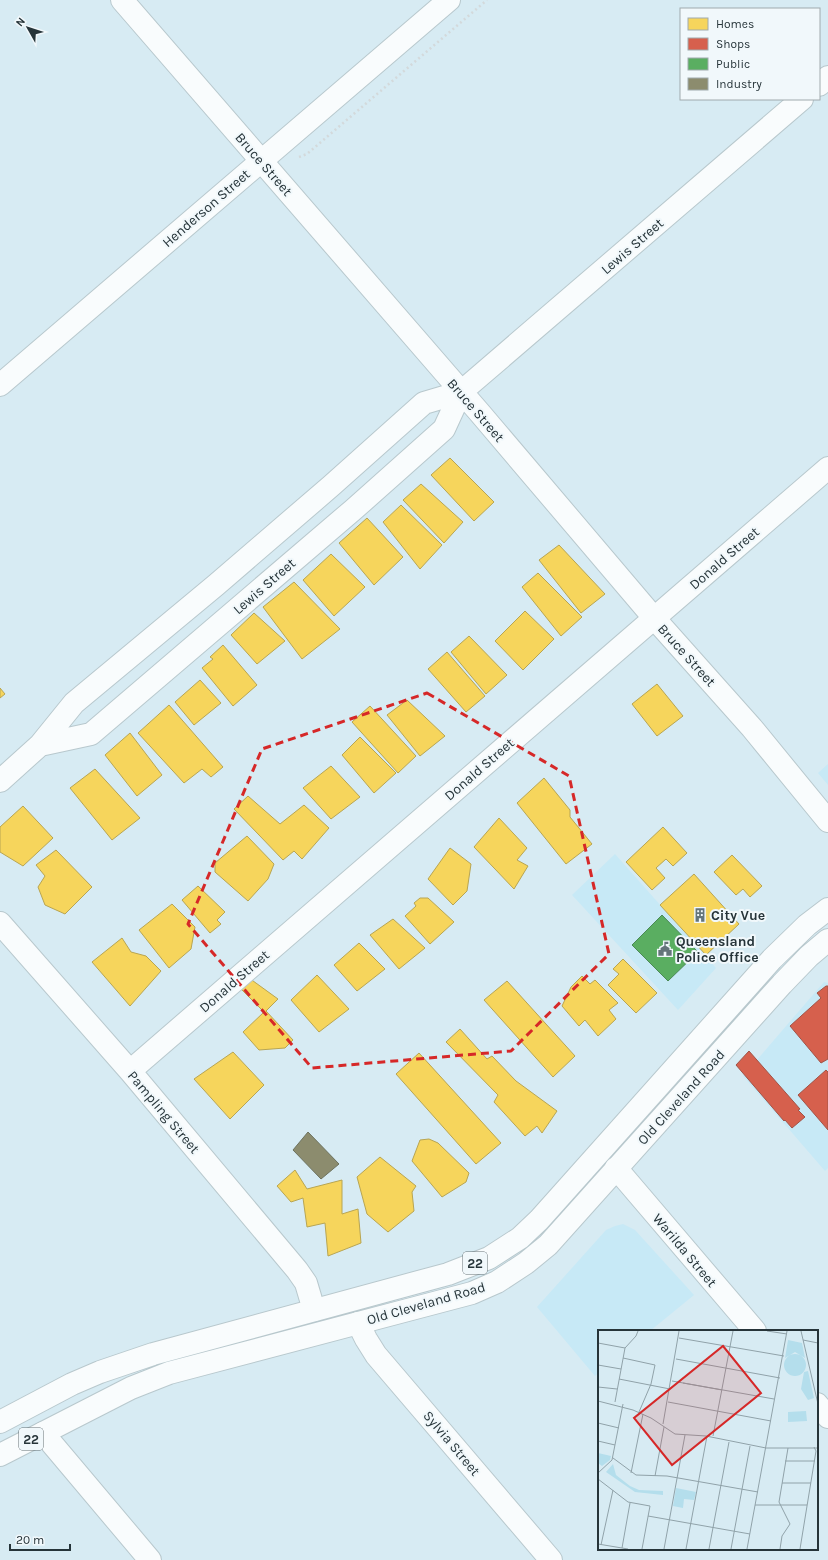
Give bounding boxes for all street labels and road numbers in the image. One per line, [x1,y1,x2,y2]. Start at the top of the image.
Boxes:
street label: Bruce Street [231,129,296,199]
street label: Henderson Street [159,166,254,251]
street label: Lewis Street [598,215,667,278]
street label: Bruce Street [443,375,508,445]
street label: Donald Street [686,523,763,593]
street label: Lewis Street [230,555,299,618]
street label: Bruce Street [654,621,719,690]
street label: Donald Street [441,734,518,804]
street label: Donald Street [196,946,273,1016]
street label: Old Cleveland Road [634,1046,729,1149]
street label: Pampling Street [124,1067,203,1157]
street label: Warilda Street [649,1210,720,1291]
road number: 22 [463,1252,487,1274]
street label: Old Cleveland Road [365,1278,487,1329]
street label: Sylvia Street [420,1407,484,1479]
road number: 22 [19,1428,43,1450]

